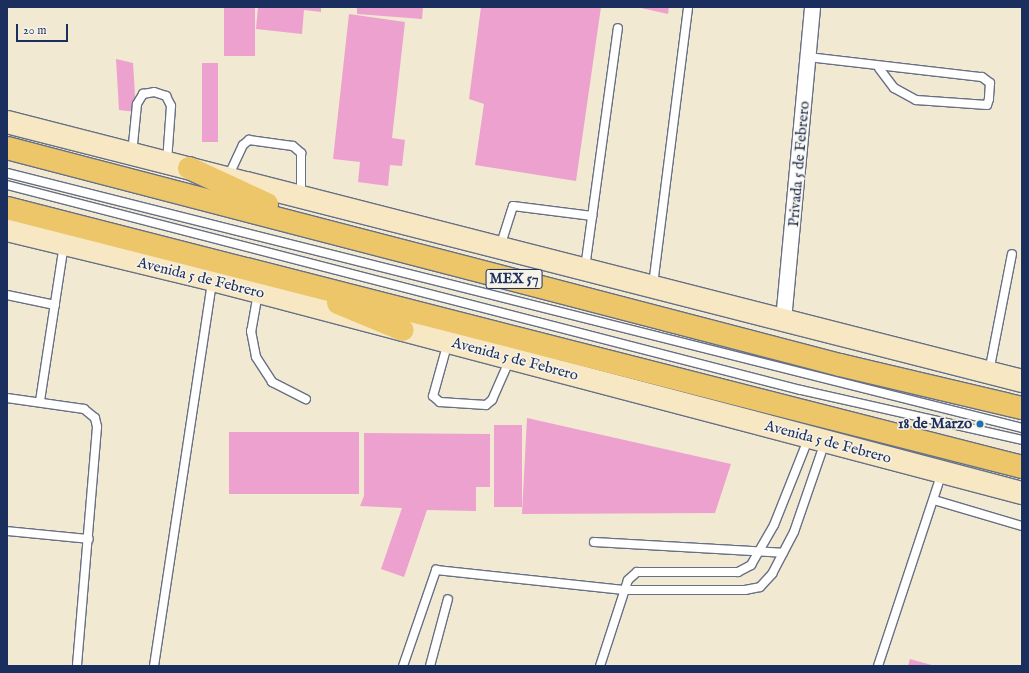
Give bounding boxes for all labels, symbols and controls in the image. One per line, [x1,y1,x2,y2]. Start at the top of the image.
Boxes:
scale bar [18,16,70,42]
text: 20 m [23,23,46,38]
street label: Privada 5 de Febrero [785,100,813,228]
street label: Avenida 5 de Febrero [136,254,266,302]
road number: MEX 57 [485,267,543,291]
street label: Avenida 5 de Febrero [450,333,580,385]
place label: 18 de Marzo [898,415,972,433]
street label: Avenida 5 de Febrero [763,416,893,468]
marker: 18 de Marzo [975,419,985,429]

